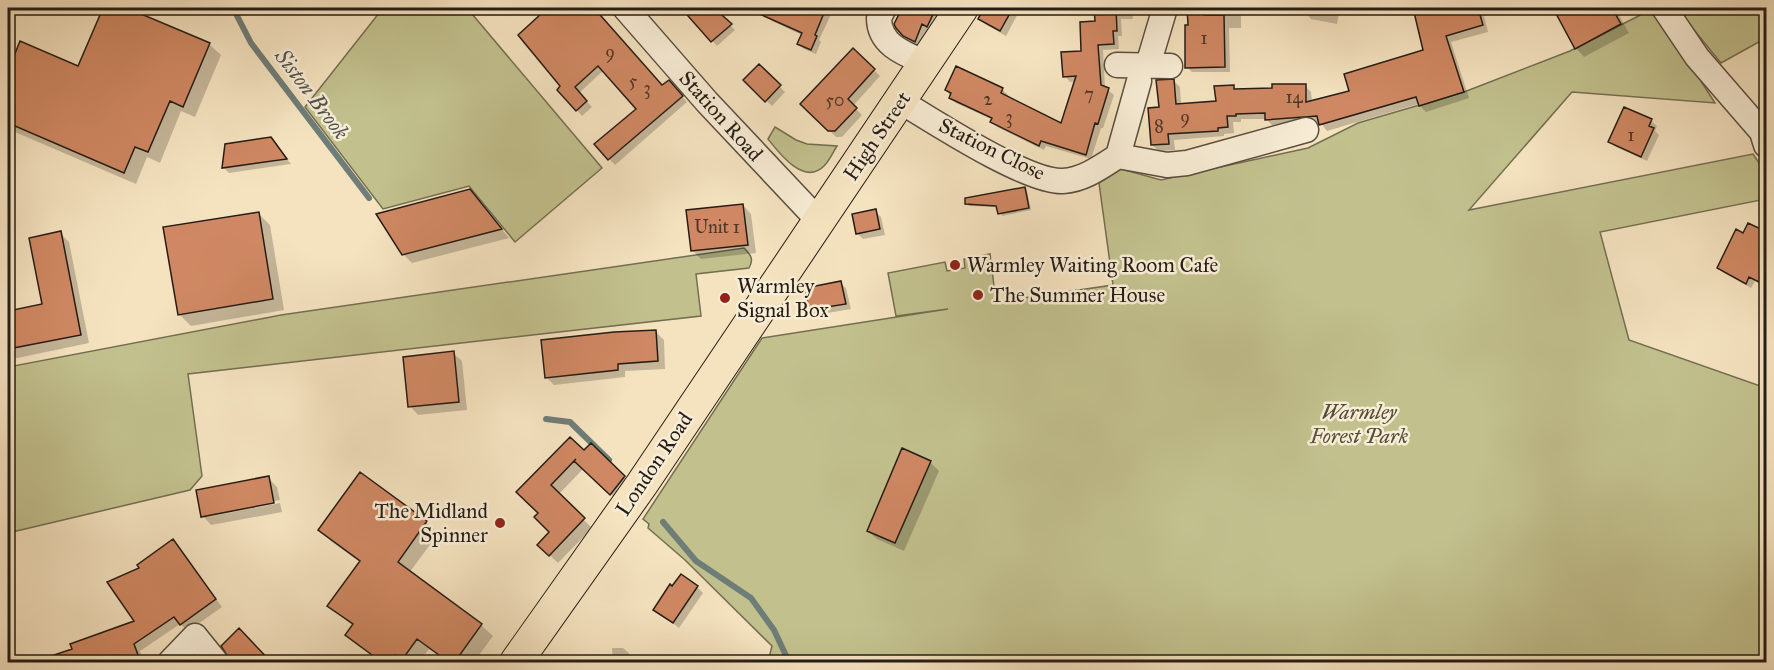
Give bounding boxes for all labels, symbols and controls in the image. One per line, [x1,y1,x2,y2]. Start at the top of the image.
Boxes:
house number: 1 [1200,27,1208,49]
house number: 9 [605,41,615,63]
water label: Siston Brook [269,43,355,145]
street label: Station Road [674,65,769,167]
house number: 5 [629,70,638,92]
house number: 3 [643,77,651,99]
house number: 7 [1084,83,1094,105]
street label: High Street [838,86,917,186]
house number: 14 [1285,86,1304,108]
house number: 2 [984,88,993,110]
house number: 50 [826,89,844,111]
house number: 3 [1005,106,1013,128]
house number: 9 [1180,106,1190,128]
street label: Station Close [935,112,1050,186]
house number: 8 [1154,115,1164,137]
house number: 1 [1627,124,1635,146]
house number: Unit 1 [694,216,740,238]
place label: Warmley Waiting Room Cafe [967,252,1219,278]
marker: Warmley Waiting Room Cafe [948,258,962,272]
place label: Warmley Signal Box [737,273,830,323]
place label: The Summer House [990,282,1165,308]
marker: The Summer House [971,288,985,302]
marker: Warmley Signal Box [718,291,732,305]
park label: Warmley Forest Park [1309,399,1409,449]
street label: London Road [610,407,698,521]
place label: The Midland Spinner [374,498,488,548]
marker: The Midland Spinner [493,516,507,530]

